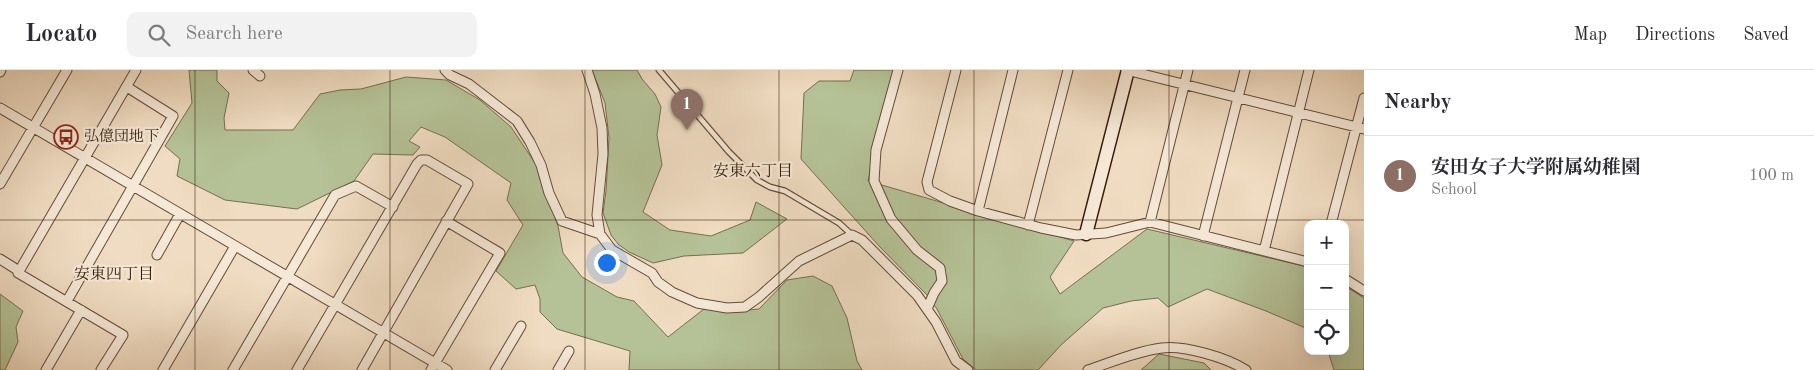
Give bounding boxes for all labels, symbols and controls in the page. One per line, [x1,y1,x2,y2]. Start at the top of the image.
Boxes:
search box [127,12,477,57]
icon: search [145,21,173,49]
text: Locato [25,23,97,47]
text: Search here [185,25,283,44]
text: Map [1574,26,1607,44]
text: Directions [1635,26,1715,44]
text: Saved [1743,26,1789,44]
pin: 1 [671,89,703,130]
text: Nearby [1384,92,1452,113]
bus stop icon: 弘億団地下 [53,124,79,150]
place label: 弘億団地下 [84,128,159,145]
text: 安田女子大学附属幼稚園 [1431,159,1640,178]
district label: 安東六丁目 [713,162,793,180]
text: 1 [1395,168,1405,184]
text: 100 m [1749,168,1794,184]
text: School [1431,182,1477,198]
map controls [1304,220,1349,355]
button: + [1304,220,1349,265]
your location [594,250,620,276]
district label: 安東四丁目 [74,265,154,283]
button: − [1304,265,1349,310]
button: locate [1304,310,1349,355]

